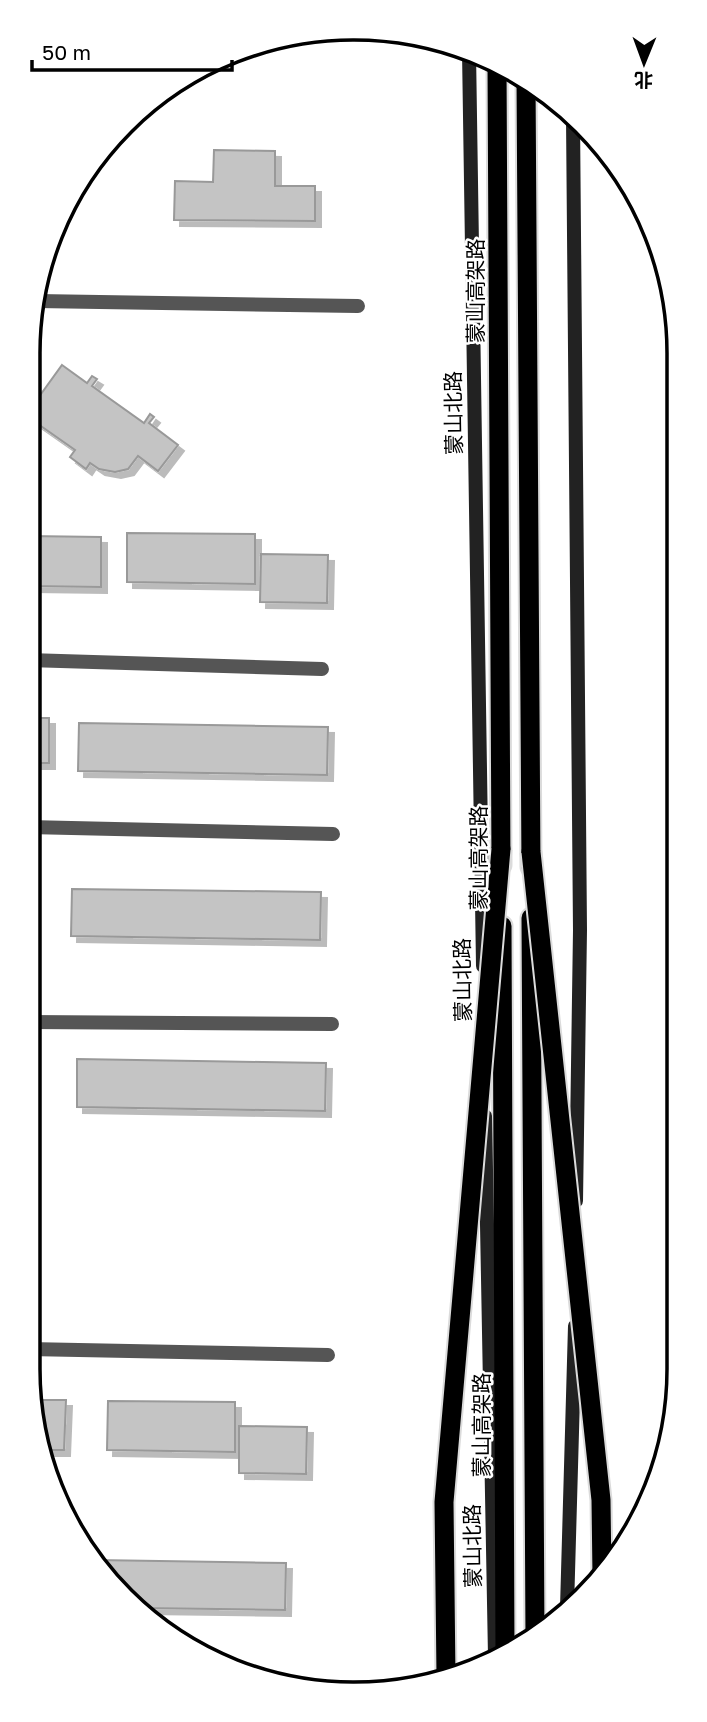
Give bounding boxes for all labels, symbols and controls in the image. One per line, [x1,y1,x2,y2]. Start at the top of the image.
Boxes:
scale bar [32,28,231,72]
north arrow [609,28,679,98]
text: 50 m [42,39,91,65]
text: 北 [634,69,653,92]
street label: 蒙山高架路 [462,239,488,344]
street label: 蒙山北路 [439,371,467,455]
street label: 蒙山高架路 [465,806,491,911]
street label: 蒙山北路 [448,938,476,1022]
street label: 蒙山高架路 [468,1373,494,1478]
street label: 蒙山北路 [458,1504,486,1588]

